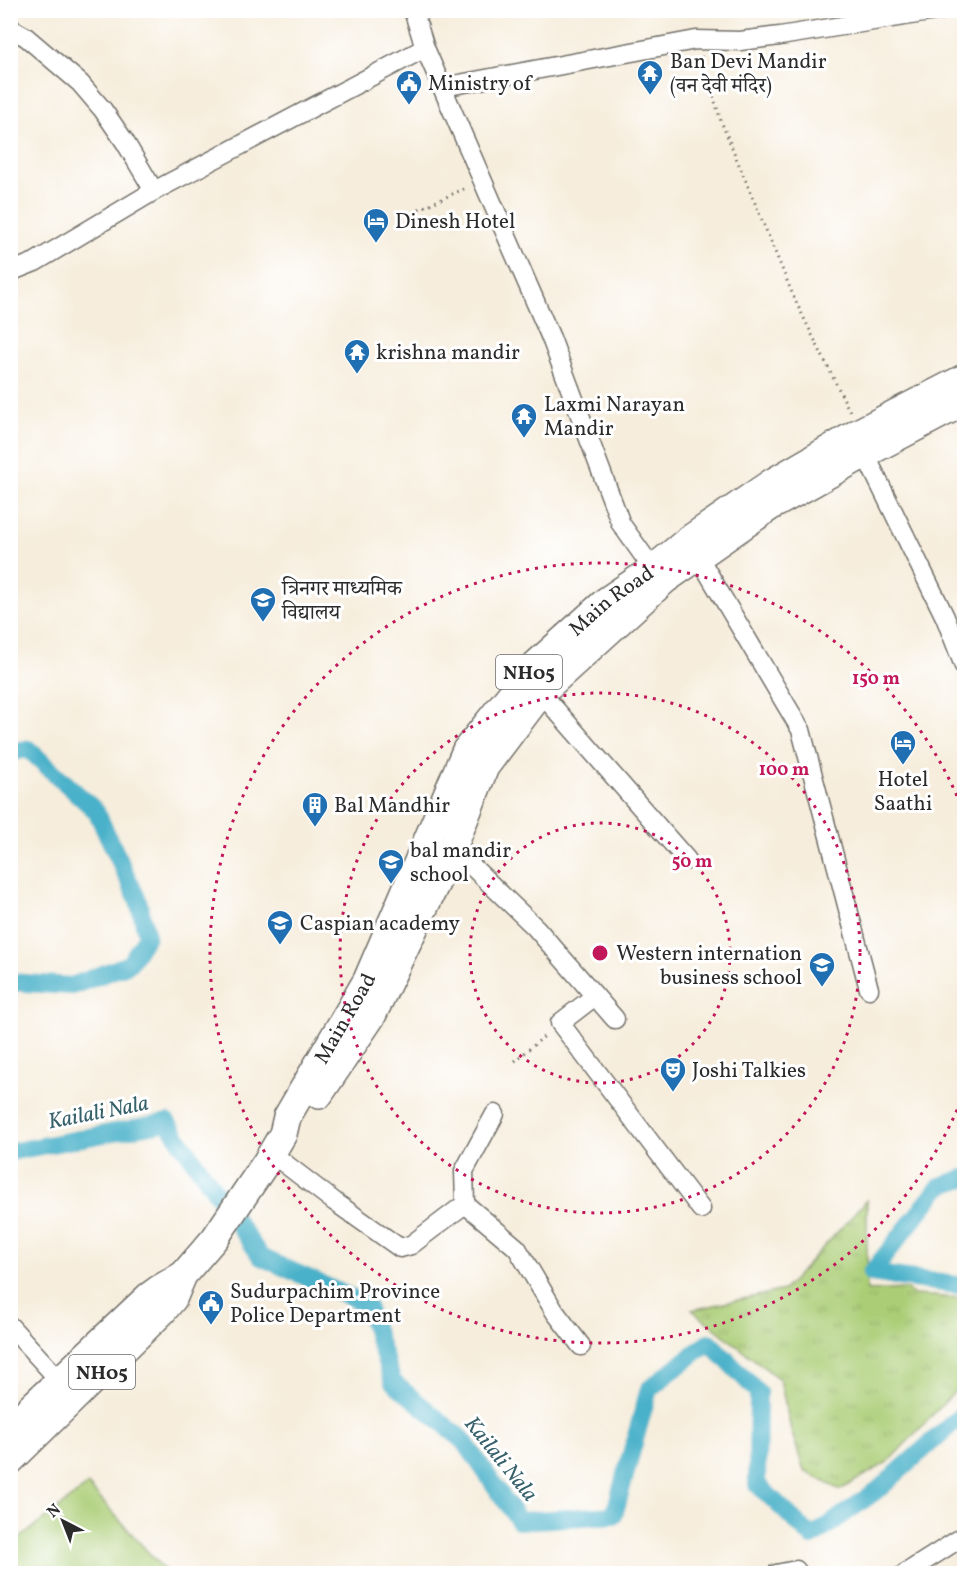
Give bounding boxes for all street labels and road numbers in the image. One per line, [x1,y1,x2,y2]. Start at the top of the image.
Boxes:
street label: Main Road [563,560,660,644]
road number: NH05 [496,655,562,689]
street label: Main Road [308,969,384,1070]
road number: NH05 [69,1355,135,1389]

